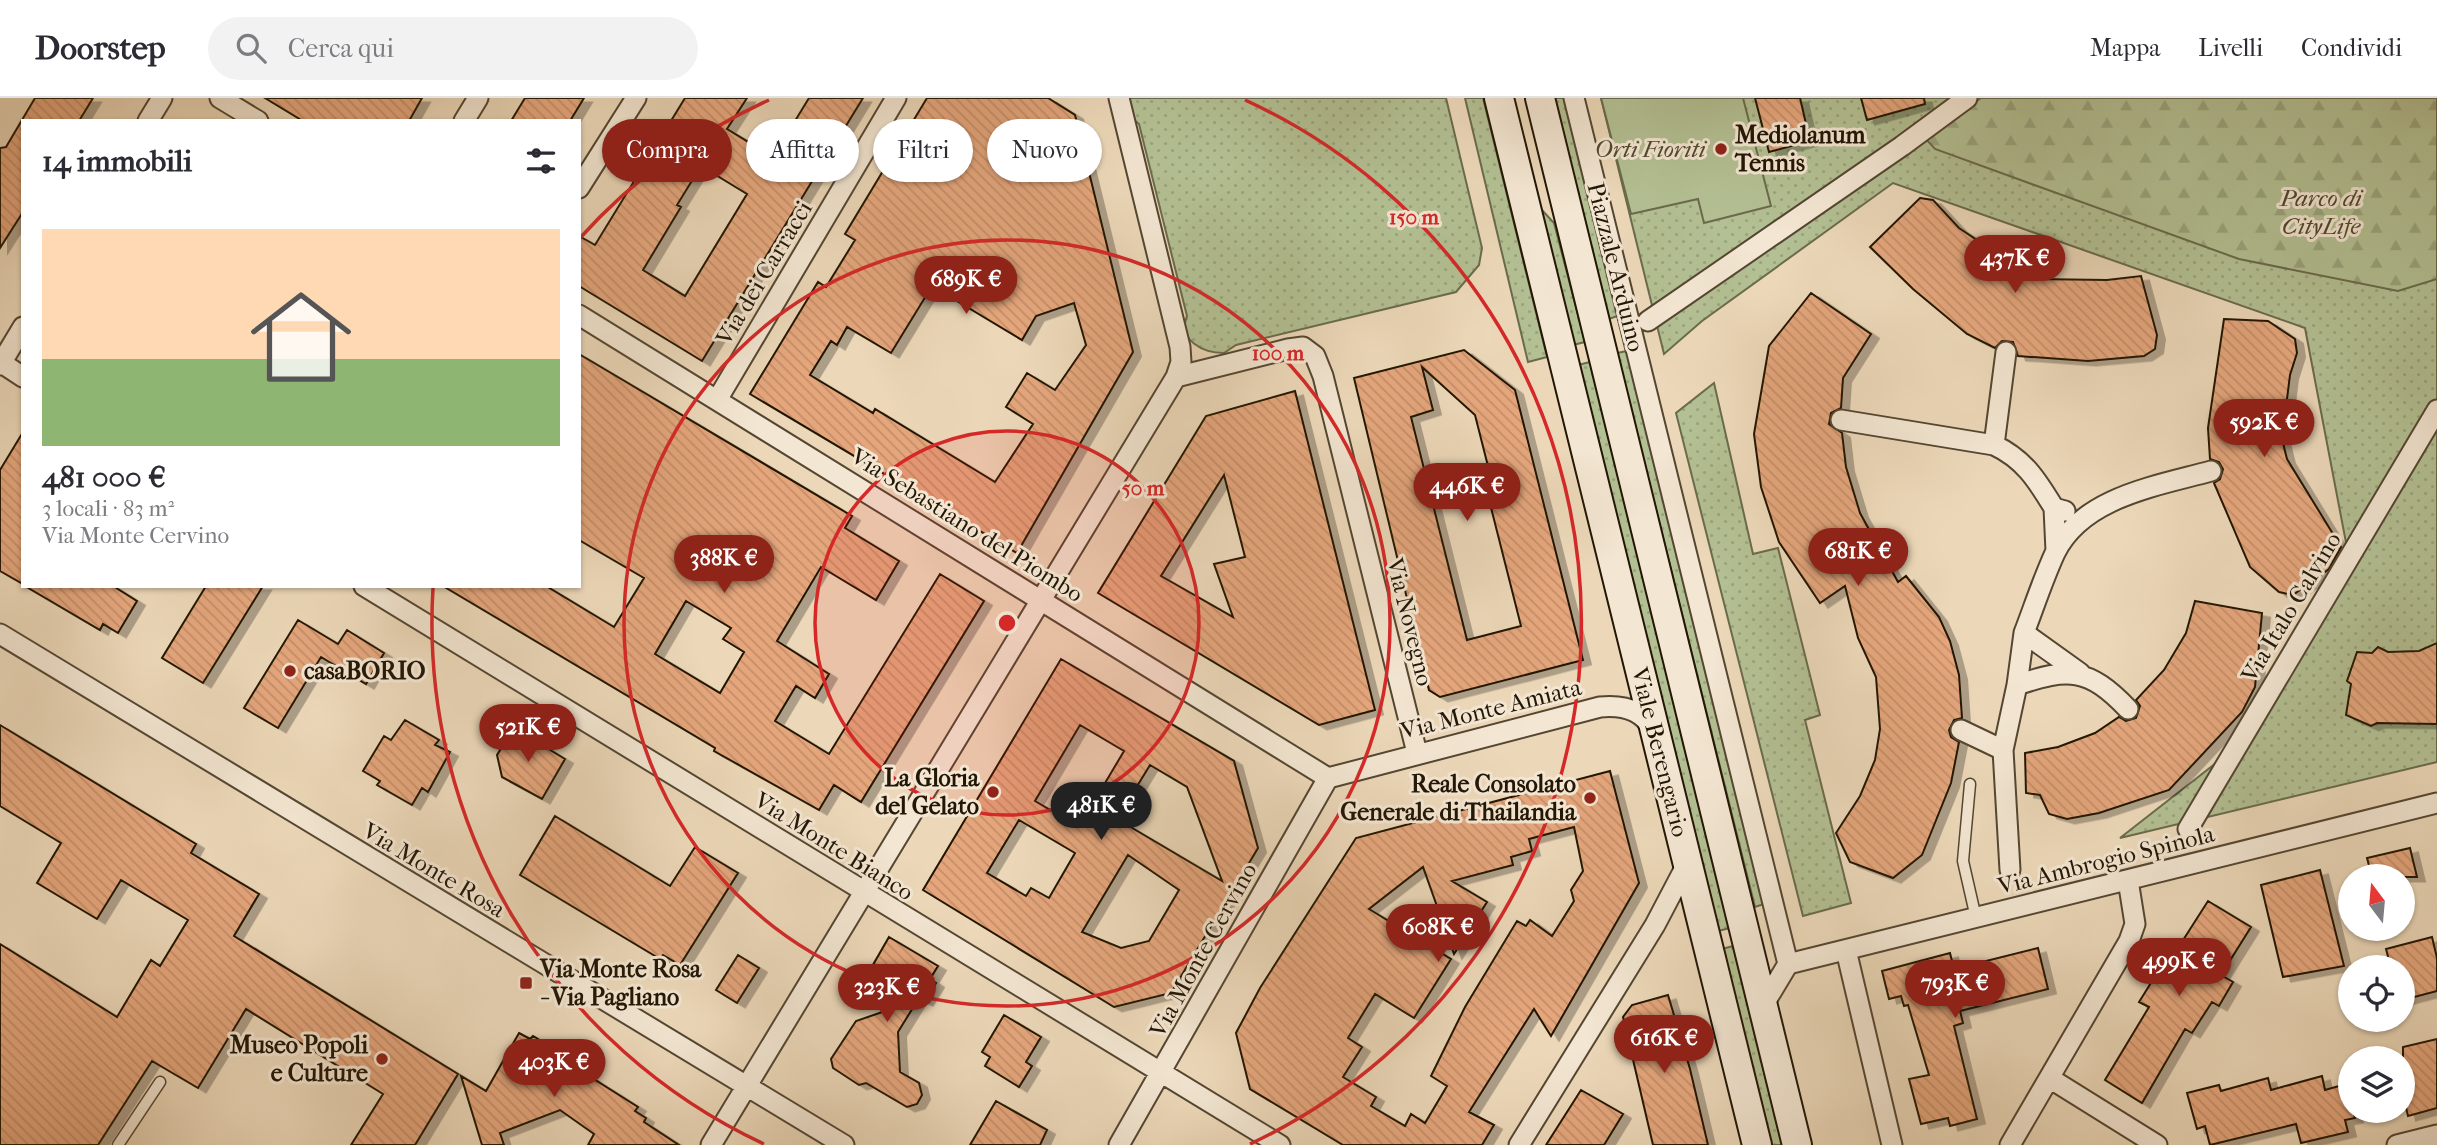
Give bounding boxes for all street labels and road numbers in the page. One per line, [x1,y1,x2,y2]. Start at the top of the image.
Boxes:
street label: Piazzale Arduino [1581,179,1651,355]
street label: Via dei Carracci [709,196,818,351]
street label: Via Sebastiano del Piombo [845,442,1088,608]
street label: Via Italo Calvino [2235,527,2347,688]
street label: Via Novegno [1380,554,1439,689]
street label: Viale Berengario [1625,663,1695,840]
street label: Via Monte Amiata [1397,673,1585,745]
street label: Via Monte Bianco [748,785,919,906]
street label: Via Monte Rosa [357,816,511,924]
street label: Via Ambrogio Spinola [1994,819,2218,901]
street label: Via Monte Cervino [1143,858,1263,1043]

